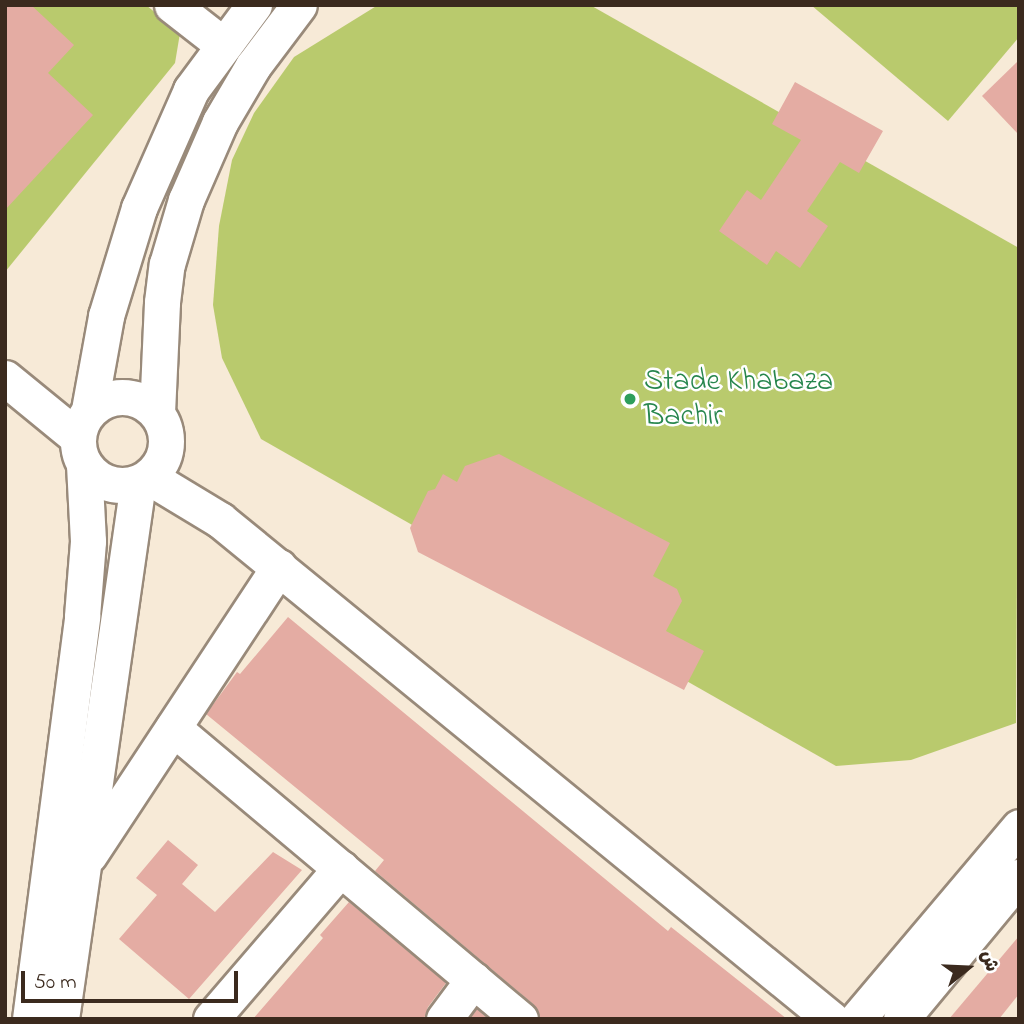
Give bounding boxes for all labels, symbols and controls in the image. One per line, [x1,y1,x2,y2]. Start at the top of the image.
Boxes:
place label: Stade Khabaza Bachir [644,364,833,434]
marker: Stade Khabaza Bachir [622,391,638,407]
north arrow [933,933,1003,1003]
text: ش [972,947,1005,975]
scale bar [24,958,242,1002]
text: 50 m [34,968,77,998]

